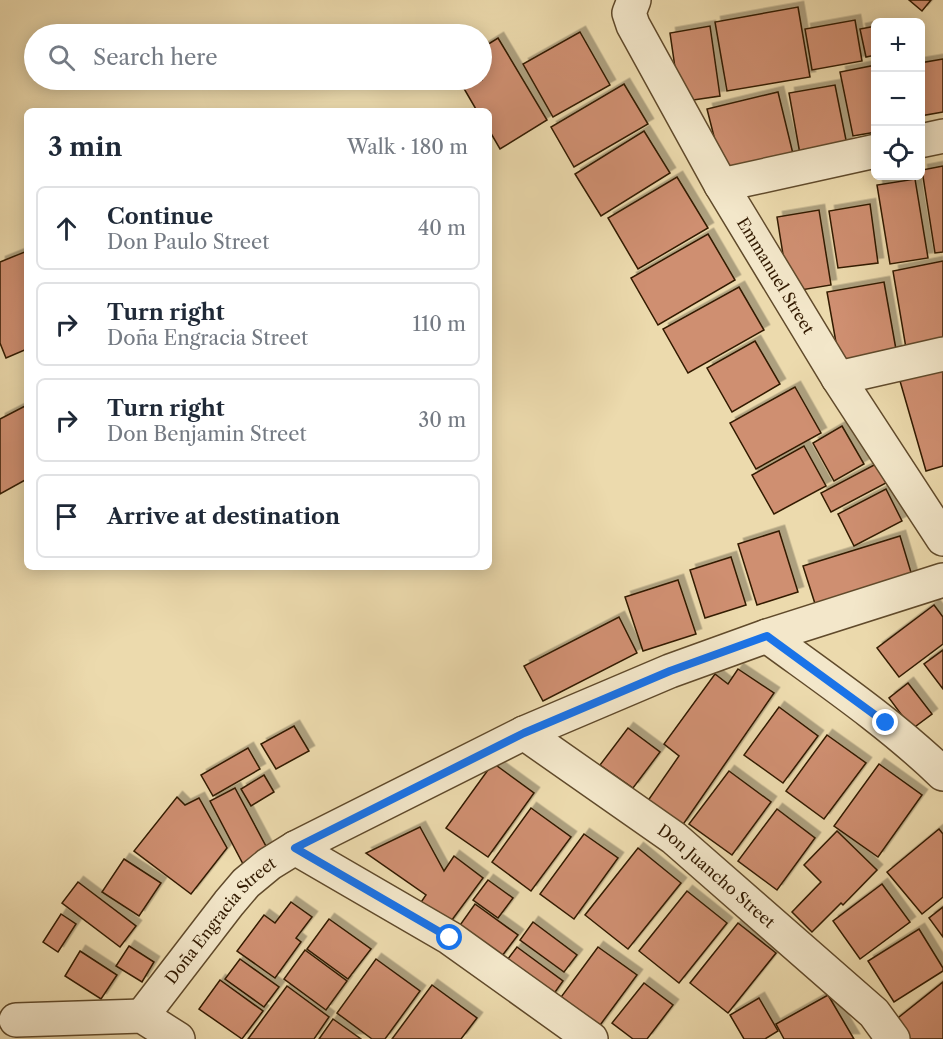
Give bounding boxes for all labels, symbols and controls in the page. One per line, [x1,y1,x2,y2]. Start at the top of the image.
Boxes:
map controls [871,18,925,180]
button: + [871,18,925,72]
search box [24,24,492,90]
icon: search [45,41,78,74]
text: Search here [93,44,218,71]
button: − [871,72,925,126]
button: locate [871,126,925,180]
text: 3 min [48,131,122,163]
text: Walk · 180 m [347,135,468,159]
text: Continue [107,203,213,230]
icon: ahead [50,212,83,245]
street label: Emmanuel Street [733,214,819,338]
text: 40 m [418,216,466,240]
text: Don Paulo Street [107,230,269,254]
text: Turn right [107,299,225,326]
icon: right [50,308,83,341]
text: 110 m [413,312,466,336]
text: Doña Engracia Street [107,326,308,350]
text: Turn right [107,395,225,422]
icon: right [50,404,83,437]
text: 30 m [418,408,466,432]
text: Don Benjamin Street [107,422,306,446]
icon: arrive [50,500,83,533]
text: Arrive at destination [107,503,340,530]
route end [872,709,898,735]
street label: Don Juancho Street [654,820,780,932]
street label: Doña Engracia Street [161,852,279,988]
route start [436,924,462,950]

